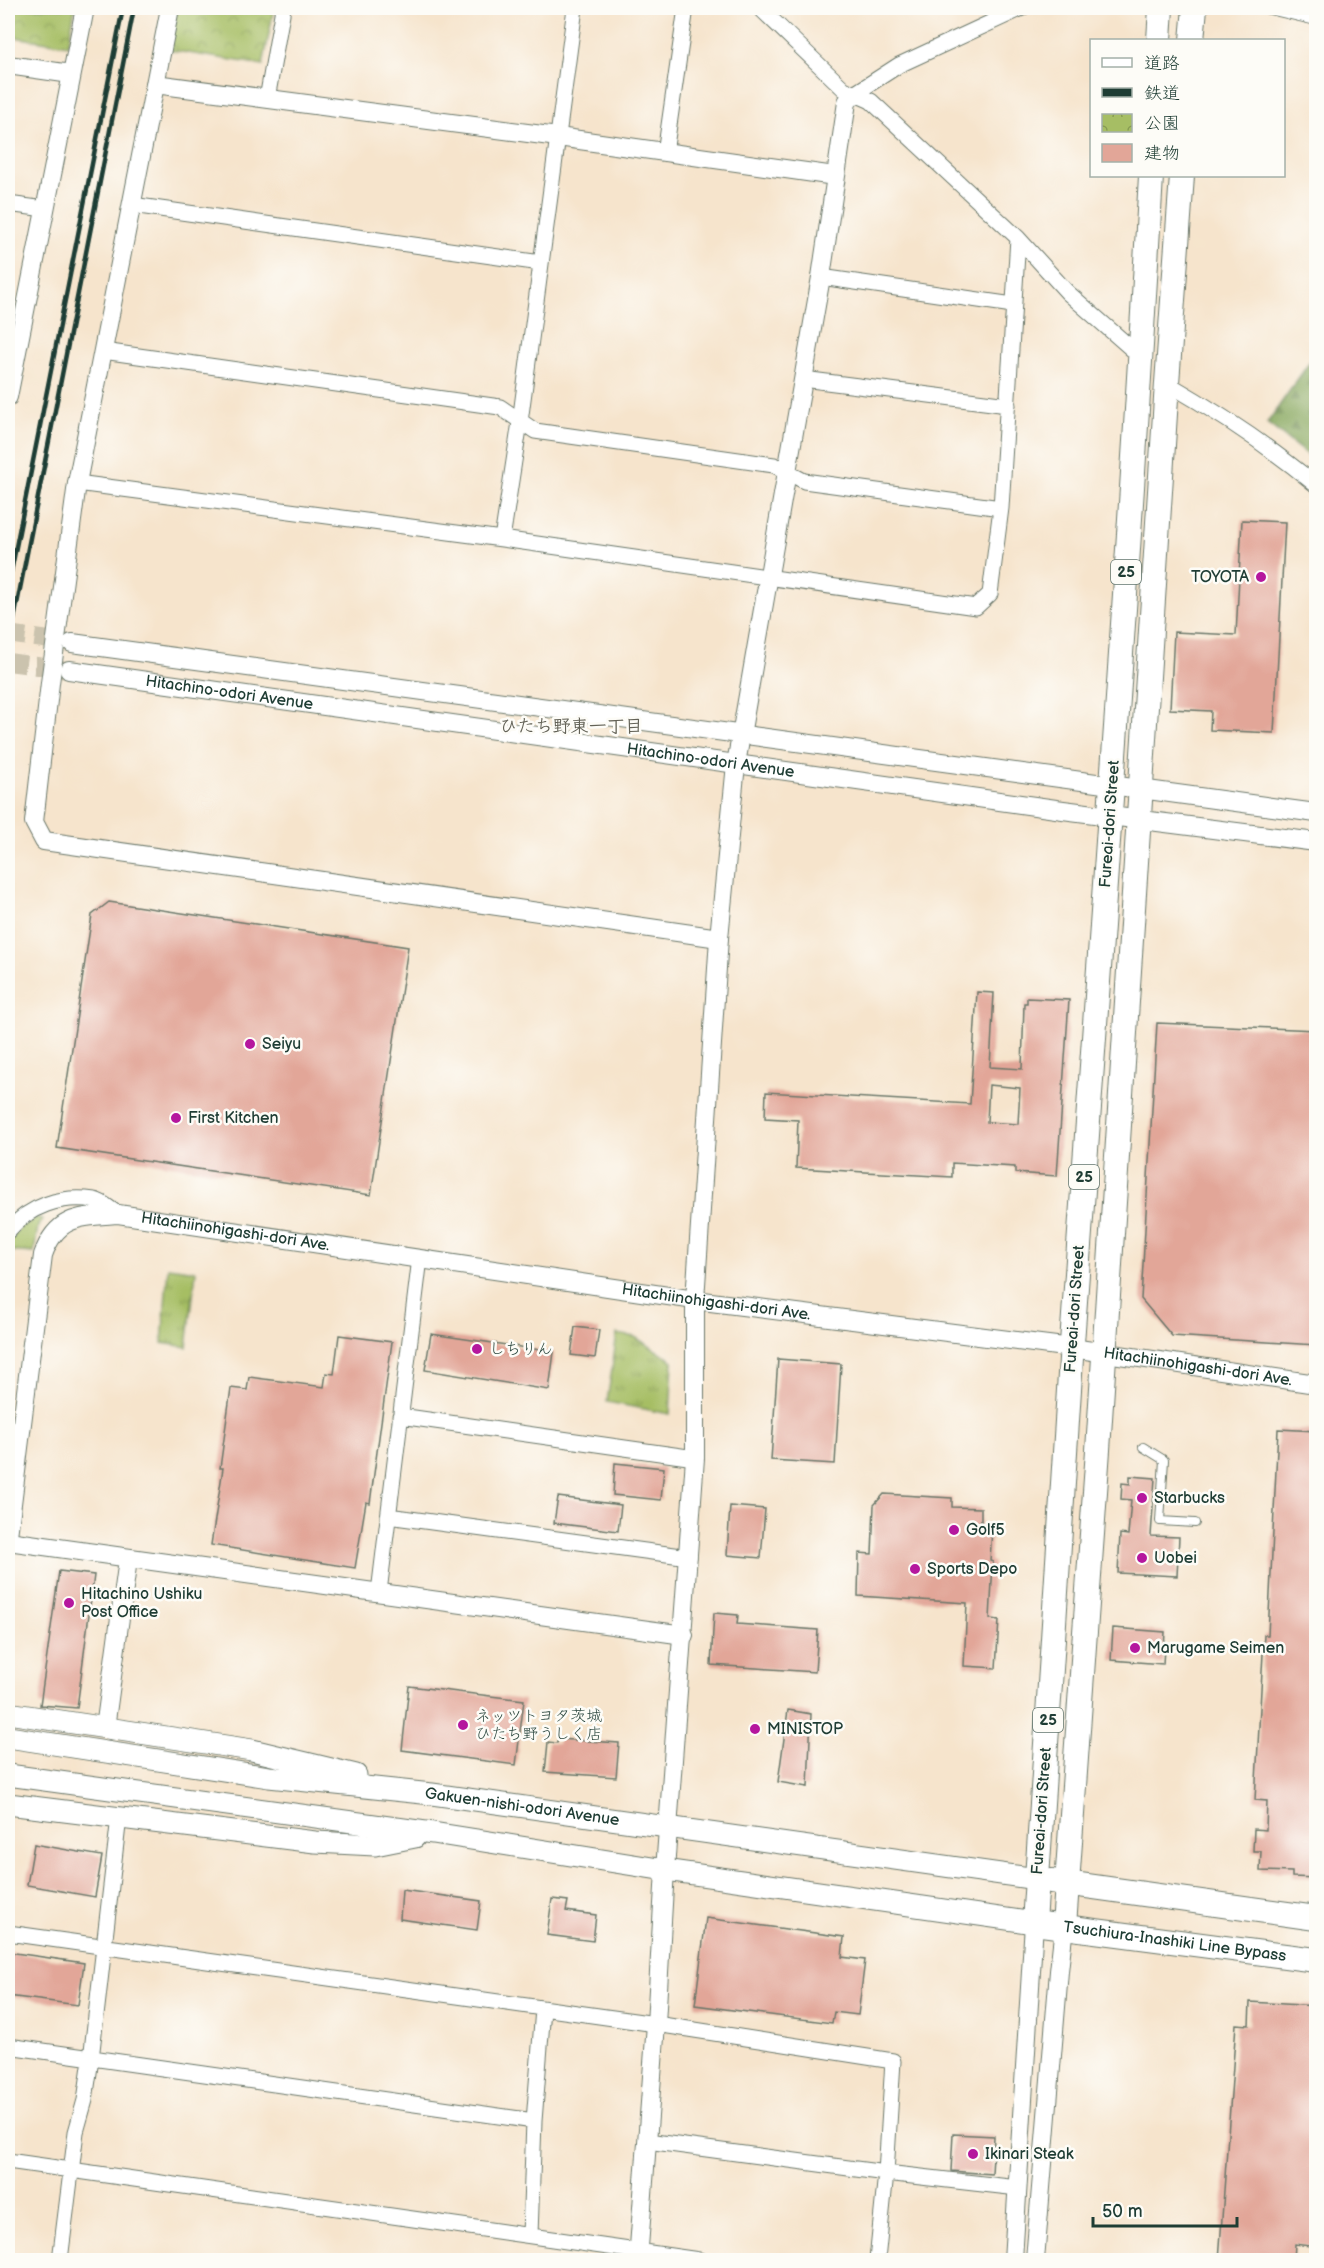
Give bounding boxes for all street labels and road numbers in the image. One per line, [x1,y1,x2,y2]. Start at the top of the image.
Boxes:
road number: 25 [1111,560,1141,584]
street label: Hitachino-odori Avenue [144,671,315,714]
street label: Hitachino-odori Avenue [626,739,796,782]
street label: Fureai-dori Street [1096,760,1124,888]
road number: 25 [1069,1165,1099,1189]
street label: Hitachiinohigashi-dori Ave. [140,1208,331,1255]
street label: Fureai-dori Street [1061,1245,1089,1373]
street label: Hitachiinohigashi-dori Ave. [621,1280,812,1324]
street label: Hitachiinohigashi-dori Ave. [1102,1343,1293,1390]
road number: 25 [1033,1708,1063,1732]
street label: Fureai-dori Street [1028,1747,1056,1875]
street label: Gakuen-nishi-odori Avenue [424,1784,621,1830]
street label: Tsuchiura-Inashiki Line Bypass [1062,1917,1288,1966]

